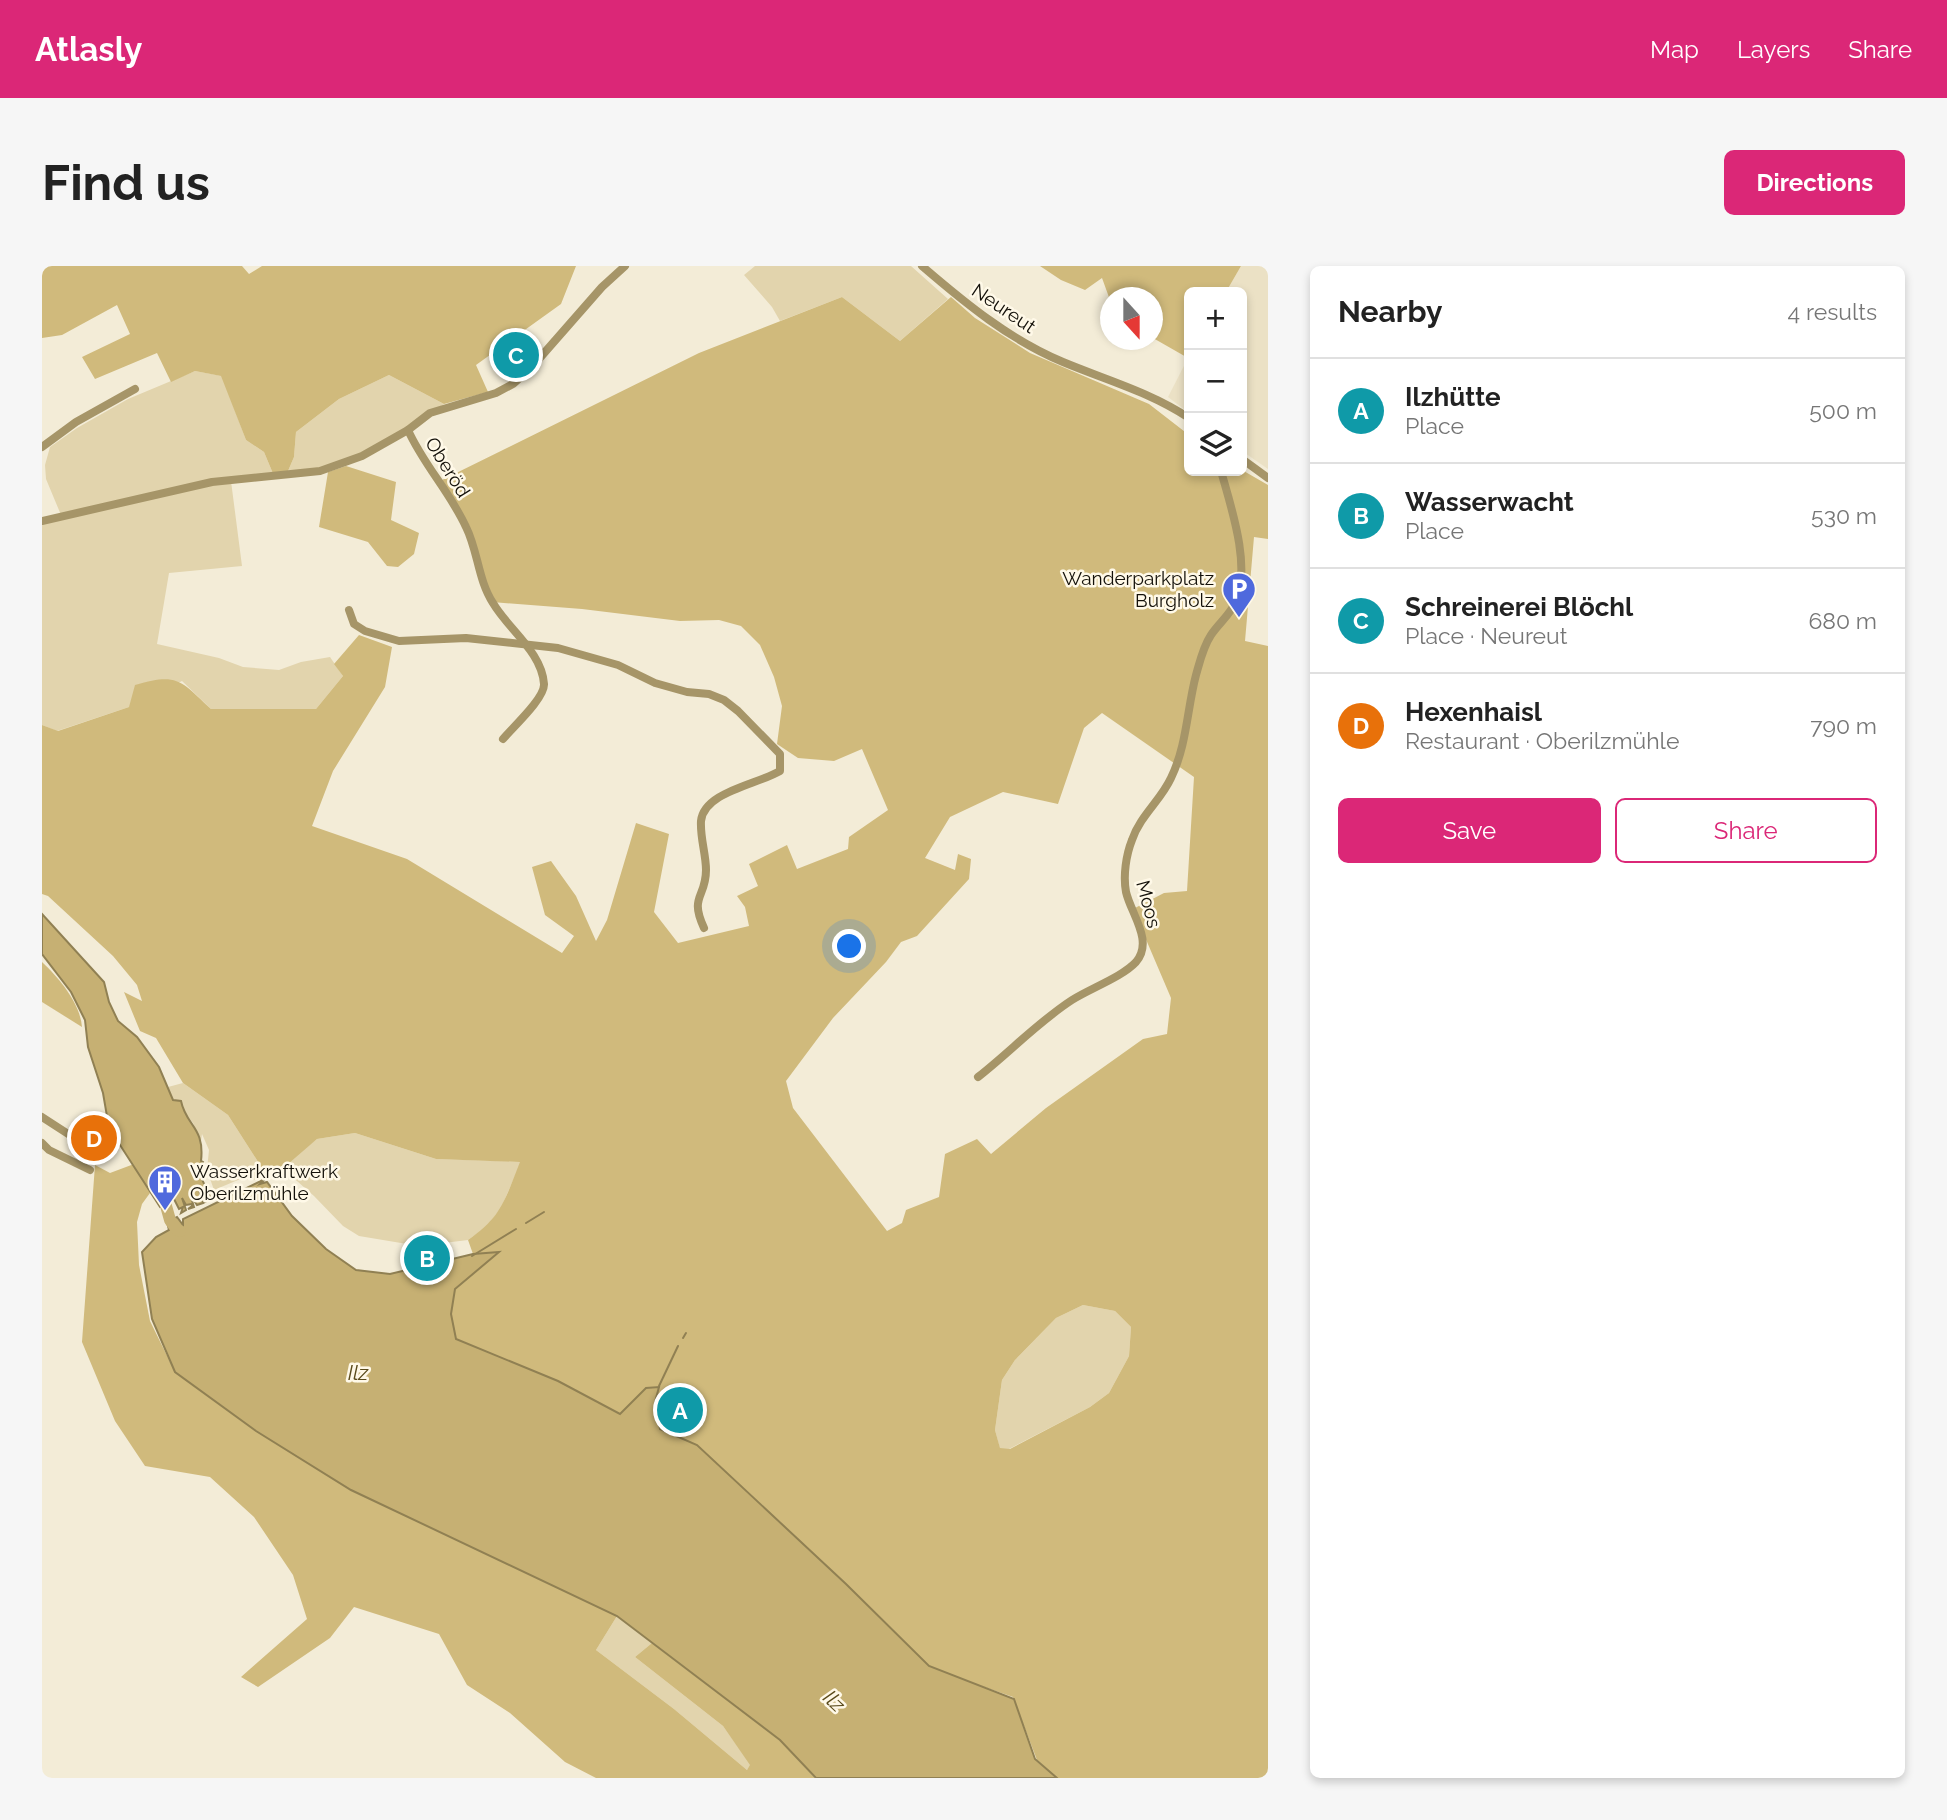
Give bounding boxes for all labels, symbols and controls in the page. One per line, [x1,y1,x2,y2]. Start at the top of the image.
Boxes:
text: Atlasly [35,30,142,69]
text: Map [1650,35,1699,64]
text: Layers [1737,35,1810,64]
text: Share [1848,35,1912,64]
button: Directions [1724,150,1905,215]
text: Find us [42,154,210,211]
street label: Neureut [968,279,1041,338]
north arrow [1100,287,1163,350]
map controls [1184,287,1247,476]
button: + [1184,287,1247,350]
text: Nearby [1338,294,1442,329]
text: 4 results [1788,298,1877,325]
pin: C [493,329,539,381]
button: − [1184,350,1247,413]
text: Ilzhütte [1405,382,1501,412]
text: A [1353,397,1369,424]
text: 500 m [1809,397,1877,424]
text: Place [1405,412,1464,439]
button: layers [1184,413,1247,476]
street label: Oberöd [421,433,475,501]
text: Wasserwacht [1405,487,1574,517]
text: B [1353,502,1369,529]
text: 530 m [1811,502,1877,529]
text: Place [1405,517,1464,544]
place label: Wanderparkplatz Burgholz [1062,567,1214,611]
parking icon: Wanderparkplatz Burgholz [1220,570,1258,619]
text: Schreinerei Blöchl [1405,592,1633,622]
text: C [1353,607,1369,634]
text: 680 m [1808,607,1877,634]
text: Place · Neureut [1405,622,1567,649]
text: Hexenhaisl [1405,697,1542,727]
text: D [1353,712,1369,739]
text: 790 m [1810,712,1877,739]
text: Restaurant · Oberilzmühle [1405,727,1679,754]
button: Save [1338,798,1601,863]
button: Share [1615,798,1877,863]
street label: Moos [1132,878,1166,930]
your location [832,929,866,963]
pin: D [71,1112,117,1164]
place label: Wasserkraftwerk Oberilzmühle [190,1160,338,1204]
building icon: Wasserkraftwerk Oberilzmühle [146,1163,184,1212]
pin: B [404,1232,450,1284]
water label: Ilz [348,1360,369,1385]
pin: A [657,1384,703,1436]
water label: Ilz [818,1685,851,1718]

